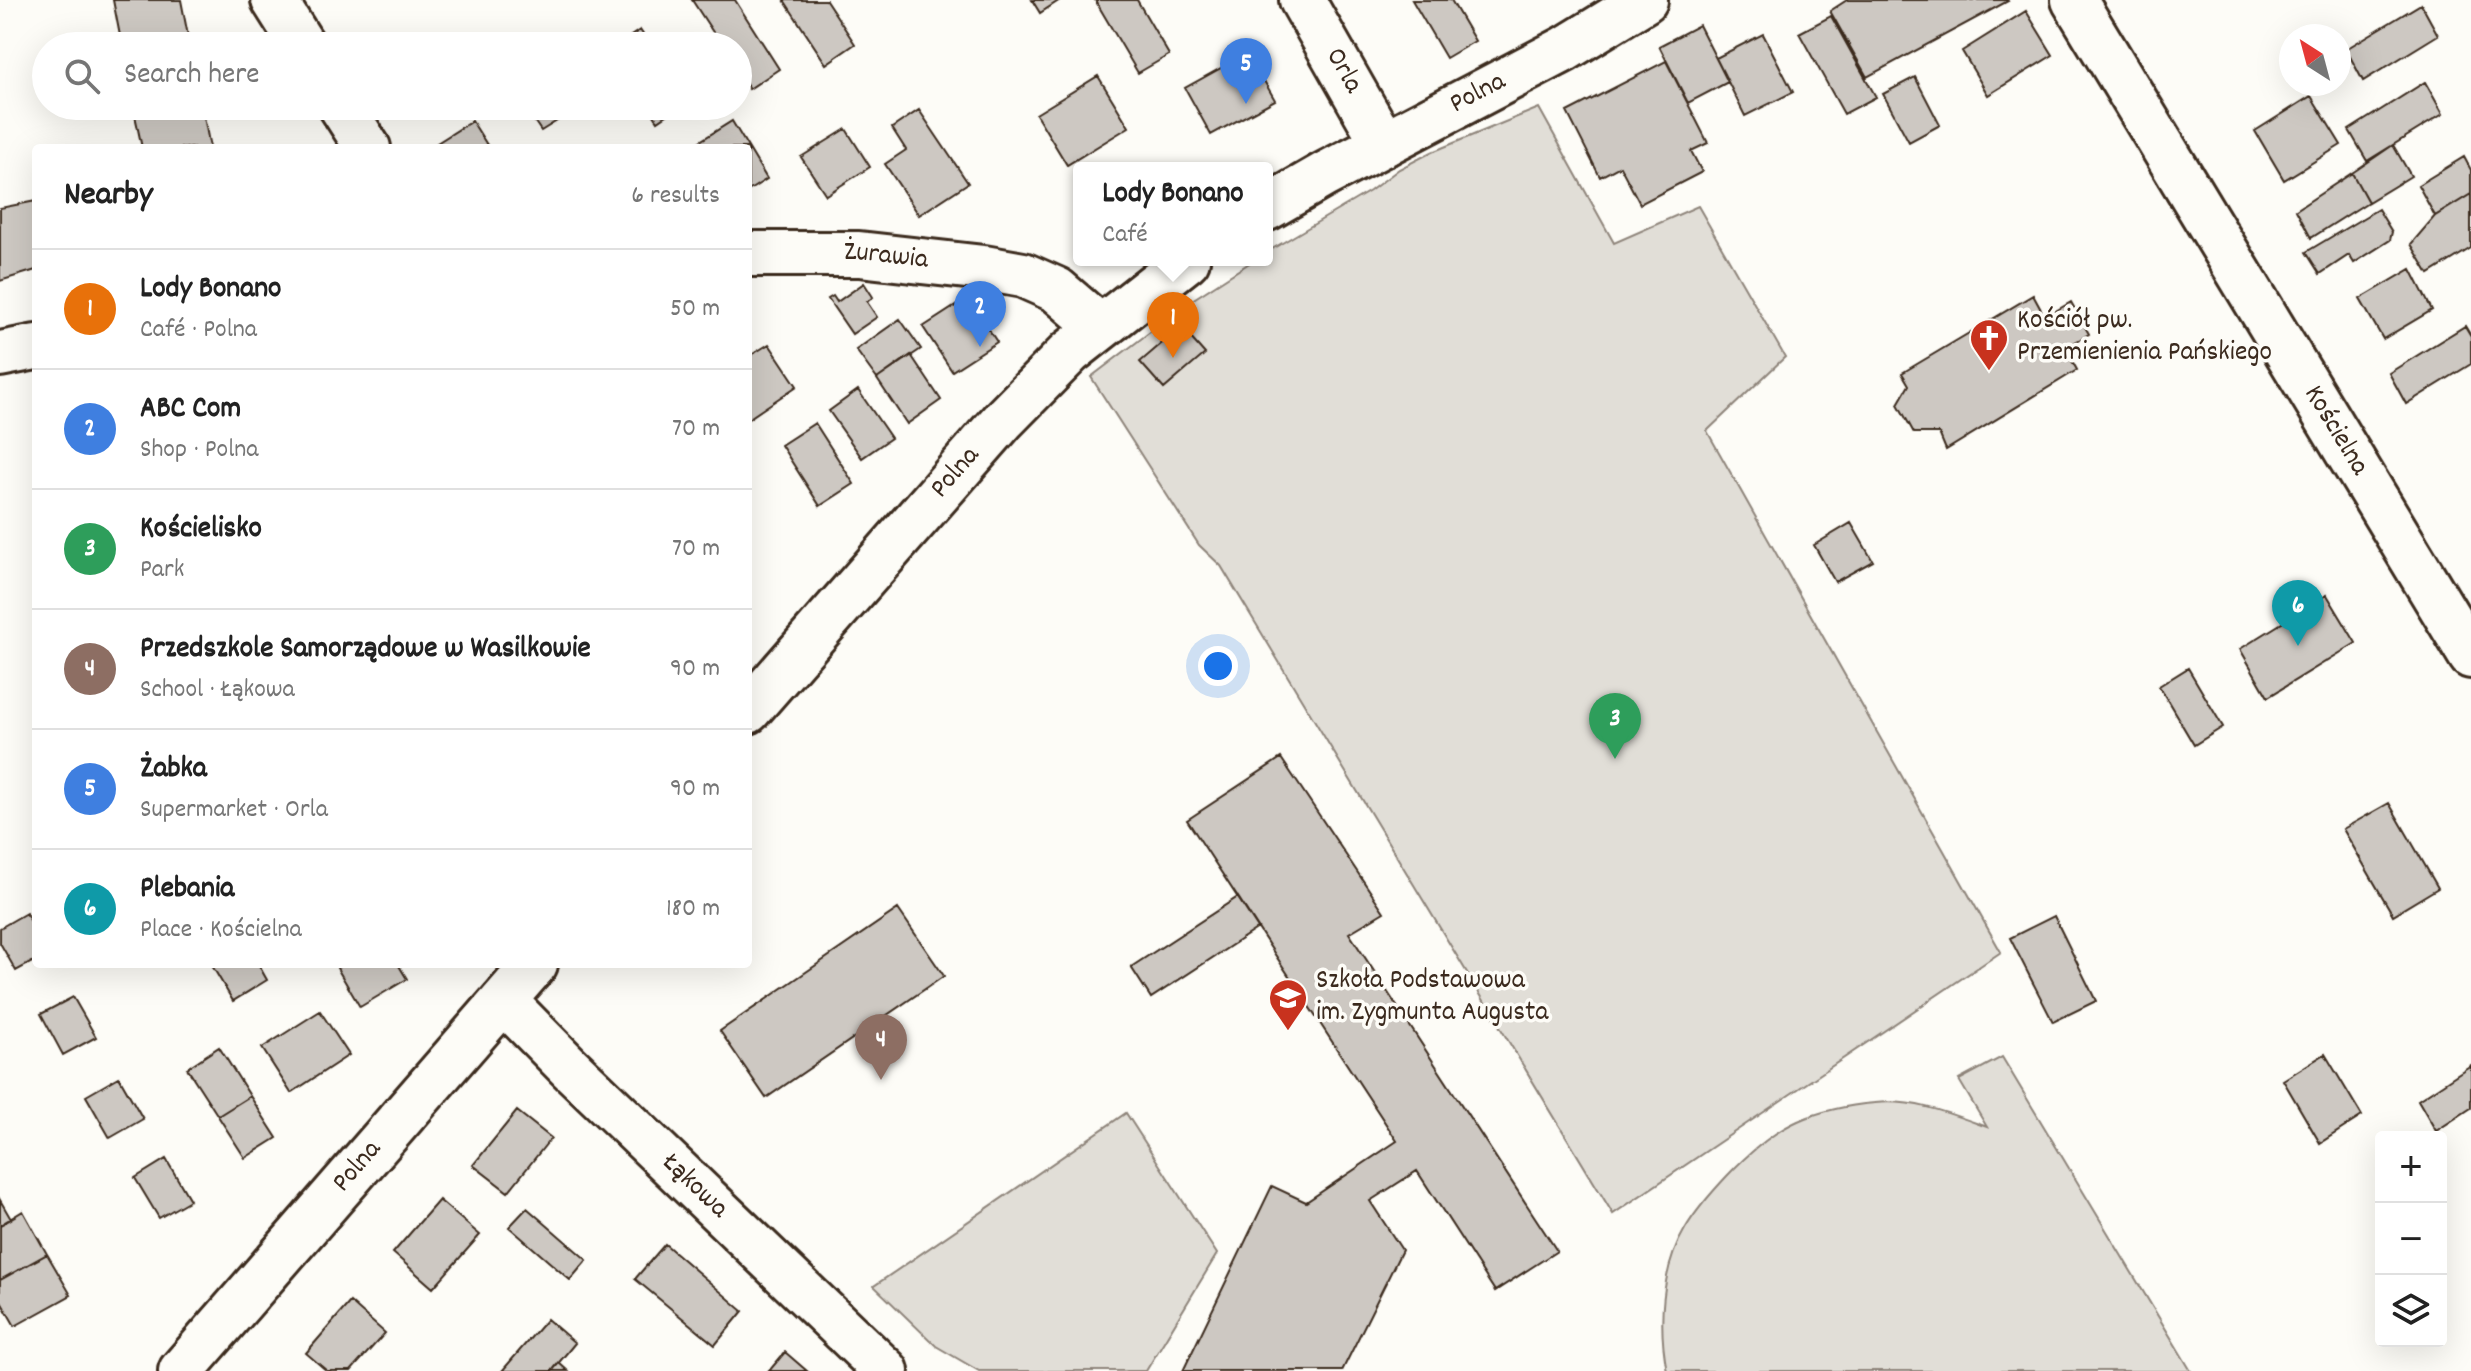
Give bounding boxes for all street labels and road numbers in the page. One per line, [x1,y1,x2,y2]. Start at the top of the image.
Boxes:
street label: Orla [1314,41,1372,102]
street label: Polna [1443,63,1514,125]
street label: Żurawia [844,234,931,282]
street label: Kościelna [2292,378,2378,485]
street label: Polna [922,438,991,508]
street label: Polna [324,1132,393,1202]
street label: Łąkowa [651,1144,737,1229]

